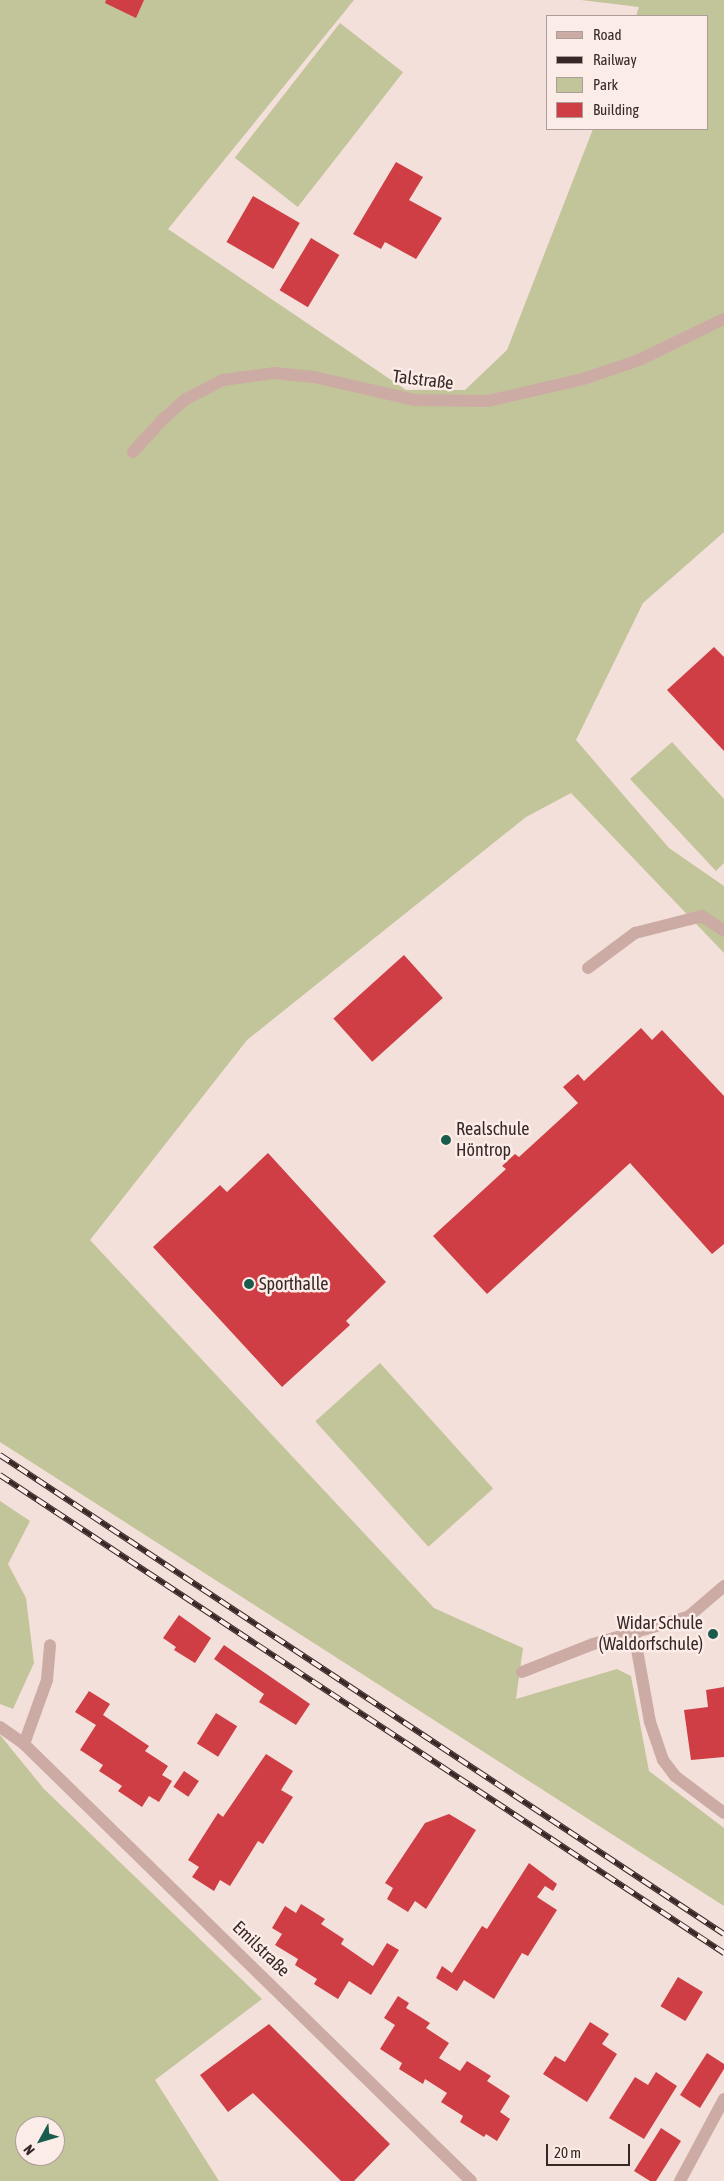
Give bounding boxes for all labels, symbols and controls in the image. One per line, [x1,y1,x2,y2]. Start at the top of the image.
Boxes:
legend [546,15,709,130]
text: Road [593,26,622,43]
text: Railway [593,51,637,68]
text: Park [593,76,618,93]
text: Building [593,101,639,118]
street label: Talstraße [391,366,455,394]
place label: Realschule Höntrop [456,1119,530,1162]
marker: Realschule Höntrop [440,1134,452,1146]
place label: Sporthalle [259,1273,328,1295]
marker: Sporthalle [243,1278,255,1290]
place label: Widar Schule (Waldorfschule) [599,1613,703,1656]
marker: Widar Schule (Waldorfschule) [707,1628,719,1640]
street label: Emilstraße [228,1917,294,1981]
north arrow [15,2116,65,2166]
scale bar [549,2134,633,2166]
text: N [20,2142,38,2158]
text: 20 m [554,2144,581,2161]

